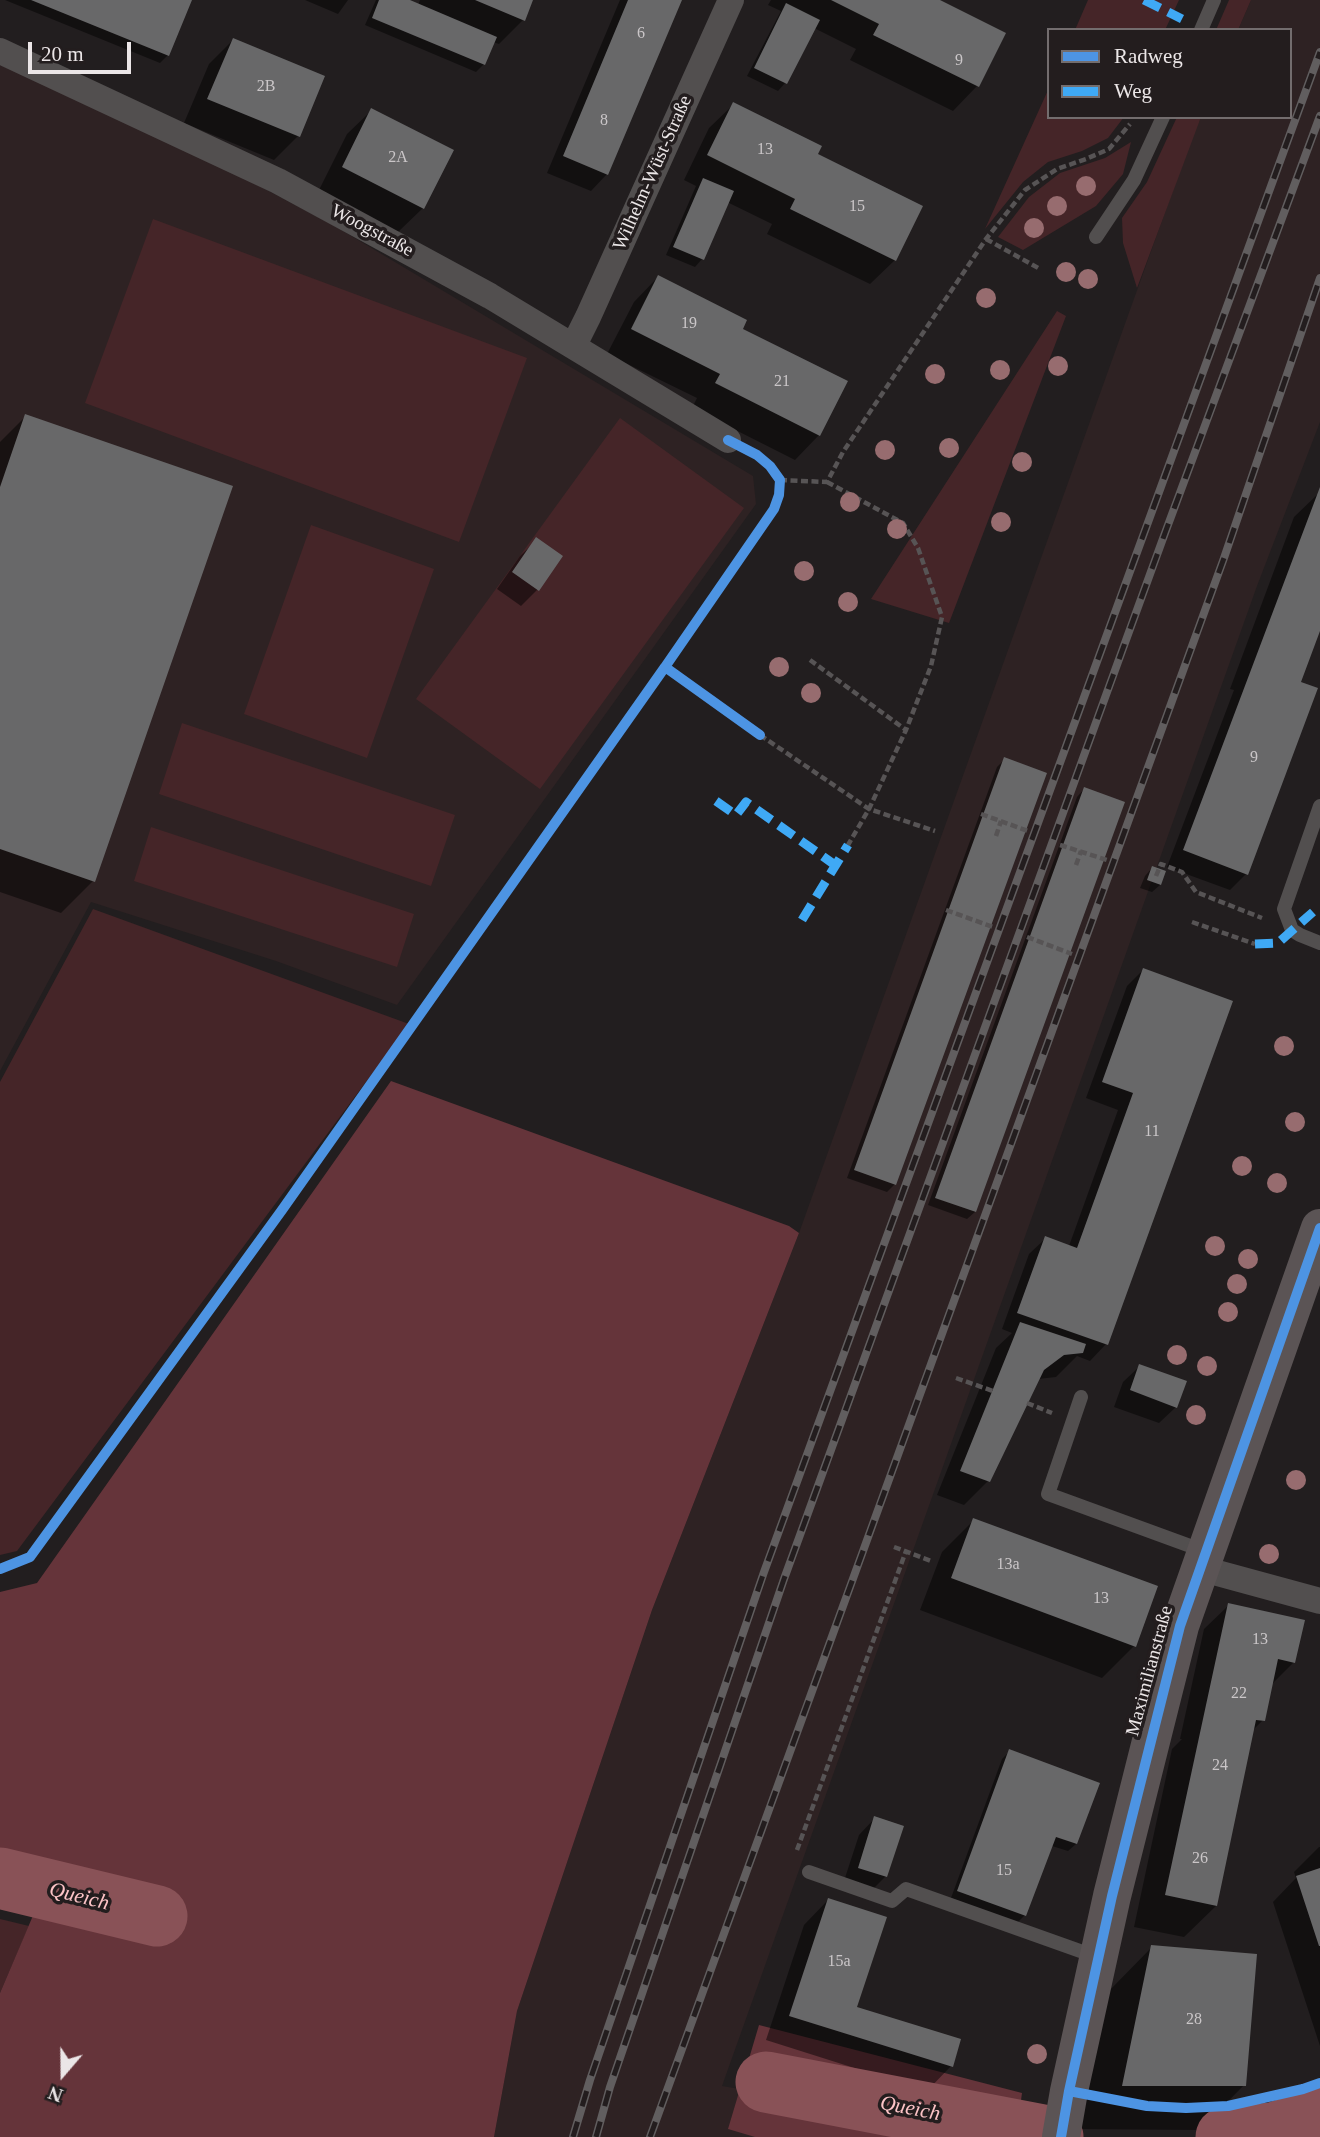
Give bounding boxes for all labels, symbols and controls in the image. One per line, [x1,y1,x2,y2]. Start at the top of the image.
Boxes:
house number: 6 [637,24,645,44]
scale bar [32,28,135,72]
legend [1047,28,1292,119]
text: 20 m [41,42,84,66]
text: Radweg [1114,44,1183,68]
house number: 9 [955,51,963,71]
house number: 2B [257,77,275,97]
text: Weg [1114,79,1152,103]
street label: Wilhelm-Wüst-Straße [609,92,697,254]
house number: 8 [600,111,608,131]
house number: 13 [757,140,773,160]
house number: 2A [388,148,408,168]
house number: 15 [849,197,865,217]
street label: Woogstraße [327,200,417,262]
house number: 19 [681,314,697,334]
house number: 21 [774,372,790,392]
house number: 9 [1250,748,1258,768]
house number: 11 [1144,1122,1160,1142]
house number: 13a [996,1555,1020,1575]
house number: 13 [1093,1589,1109,1609]
street label: Maximilianstraße [1122,1603,1178,1739]
house number: 13 [1252,1630,1268,1650]
house number: 22 [1231,1684,1247,1704]
house number: 24 [1212,1756,1228,1776]
house number: 26 [1192,1849,1208,1869]
house number: 15 [996,1861,1012,1881]
water label: Queich [47,1877,111,1917]
house number: 15a [827,1952,851,1972]
house number: 28 [1186,2010,1202,2030]
north arrow [28,2039,98,2109]
text: N [46,2082,66,2106]
water label: Queich [878,2091,942,2127]

